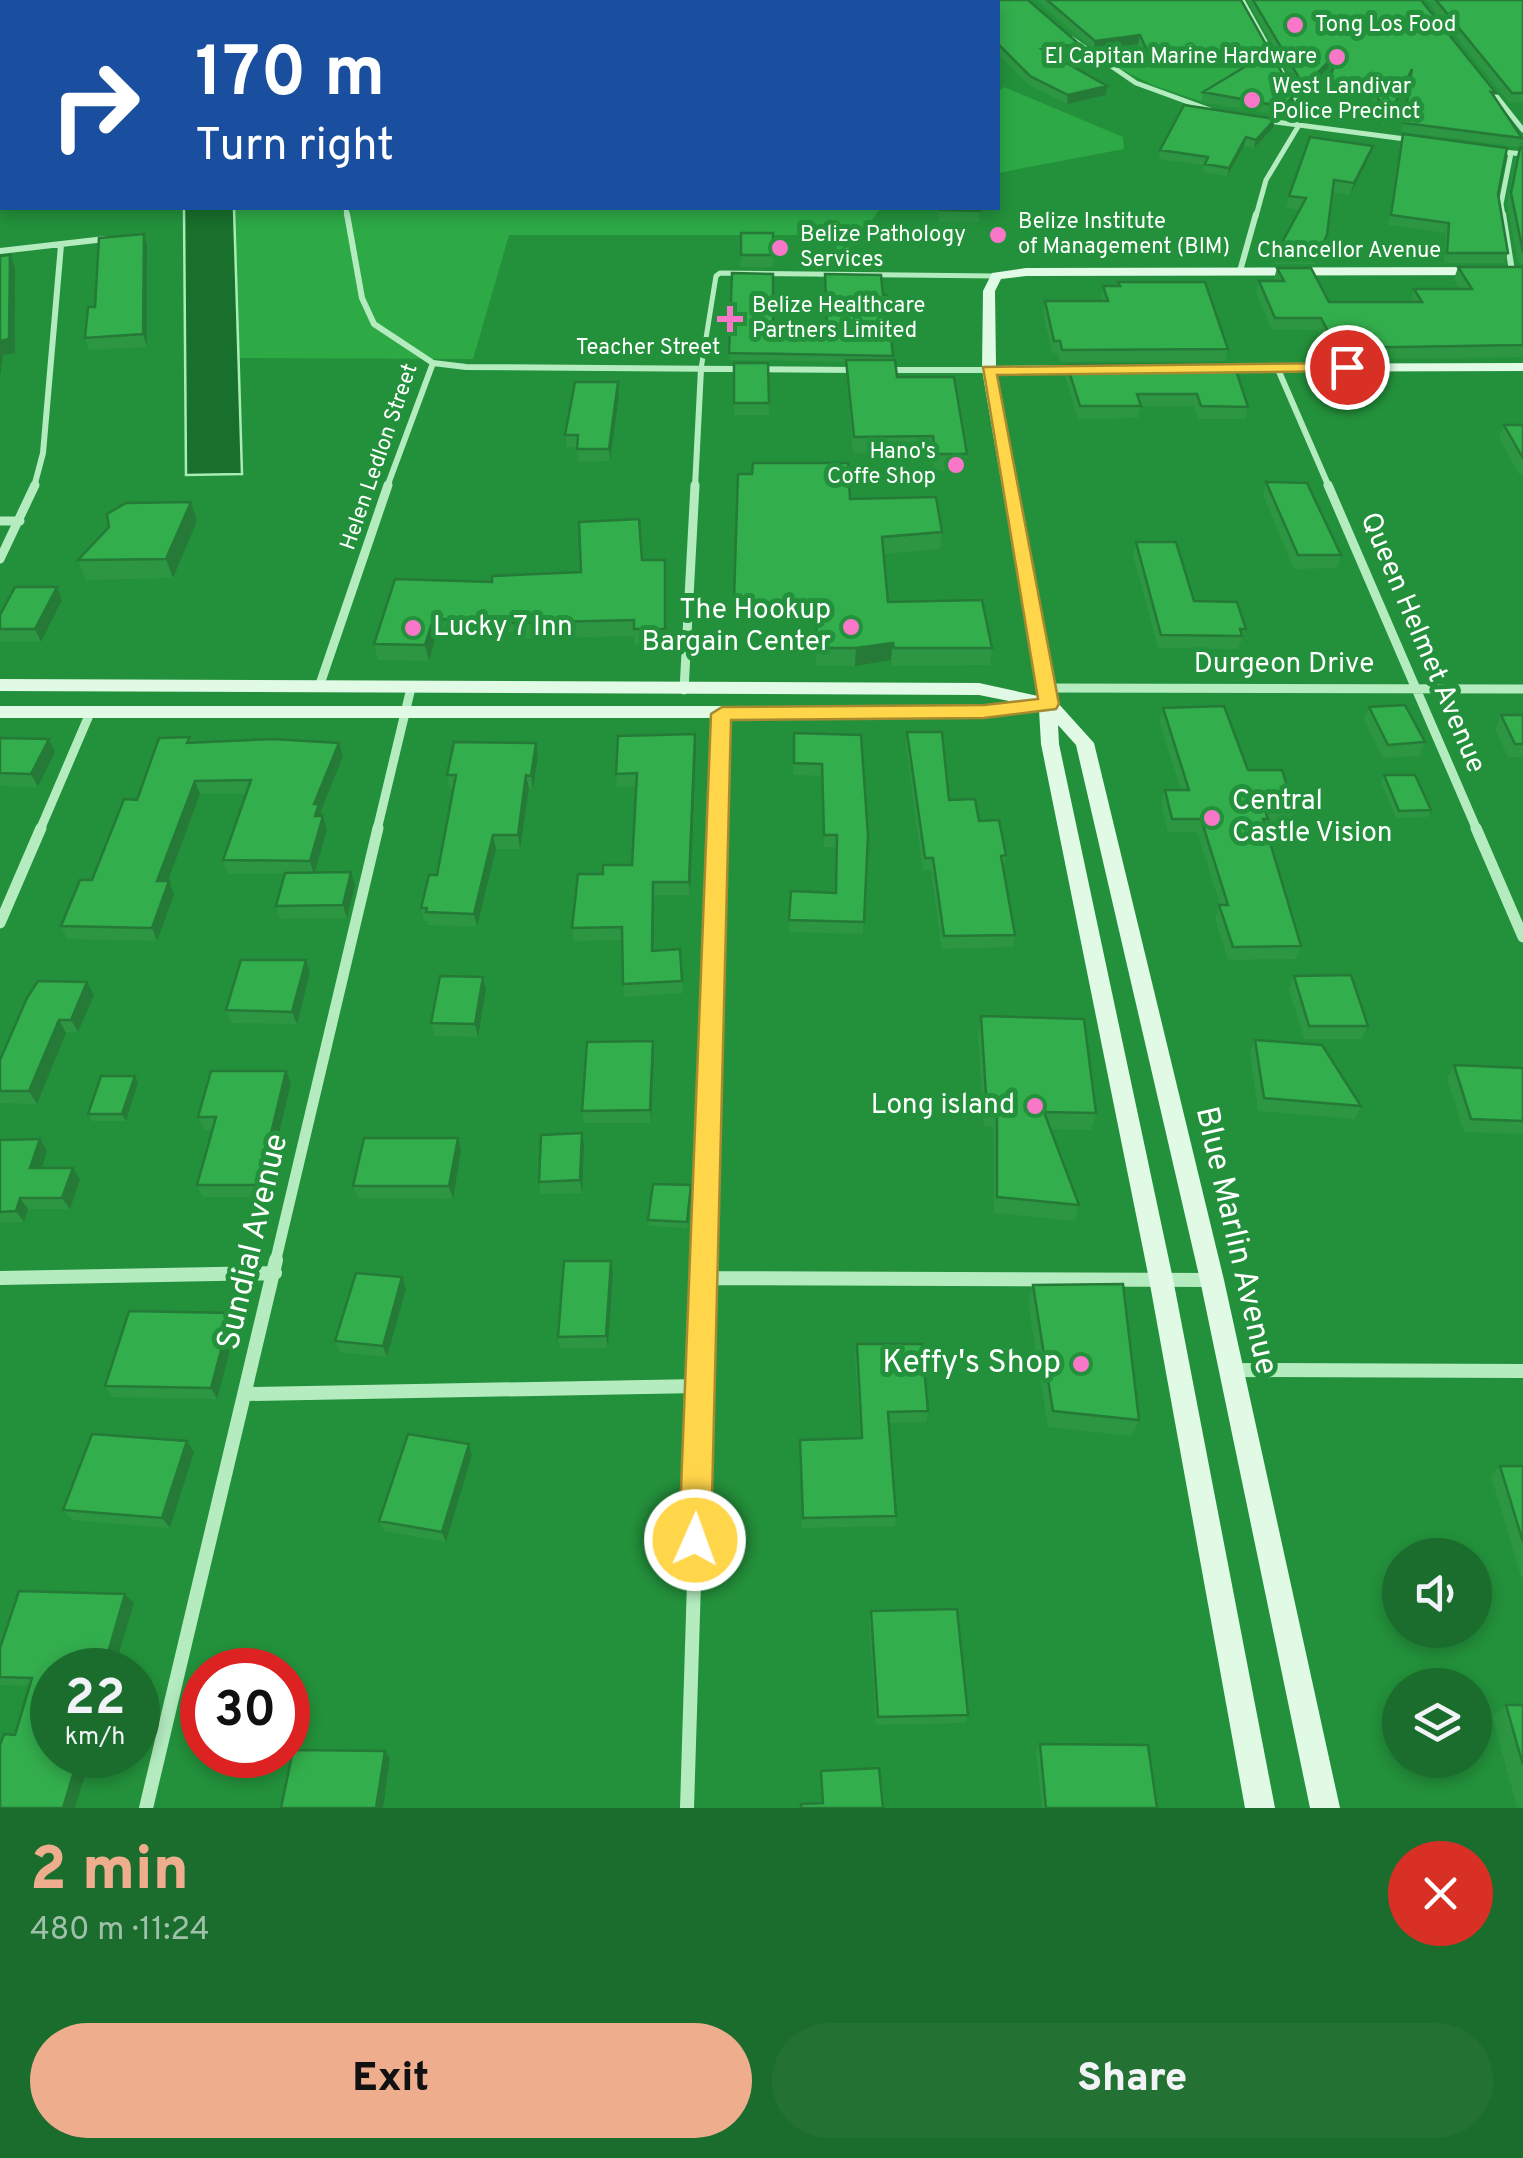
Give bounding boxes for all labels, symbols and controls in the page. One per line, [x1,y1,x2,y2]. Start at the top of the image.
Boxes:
place label: Tong Los Food [1315,12,1456,39]
marker: Tong Los Food [1284,14,1306,36]
text: 170 m [195,32,385,121]
icon: right [30,40,160,170]
place label: El Capitan Marine Hardware [1044,44,1317,71]
marker: El Capitan Marine Hardware [1326,46,1348,68]
place label: West Landivar Police Precinct [1272,74,1420,126]
marker: West Landivar Police Precinct [1241,89,1263,111]
text: Turn right [195,119,394,176]
place label: Belize Institute of Management (BIM) [1018,209,1230,261]
place label: Belize Pathology Services [800,222,966,274]
marker: Belize Institute of Management (BIM) [987,224,1009,246]
marker: Belize Pathology Services [769,237,791,259]
street label: Chancellor Avenue [1257,238,1441,265]
place label: Belize Healthcare Partners Limited [752,293,925,345]
marker: Belize Healthcare Partners Limited [717,306,743,332]
pin [1305,325,1390,410]
street label: Teacher Street [576,335,720,362]
icon: arrive [1320,340,1375,395]
street label: Helen Ledlon Street [335,360,425,554]
place label: Hano's Coffe Shop [827,439,936,491]
marker: Hano's Coffe Shop [945,454,967,476]
street label: Queen Helmet Avenue [1351,507,1493,779]
place label: The Hookup Bargain Center [641,593,831,661]
place label: Lucky 7 Inn [433,610,573,646]
marker: The Hookup Bargain Center [840,616,862,638]
marker: Lucky 7 Inn [402,617,424,639]
street label: Durgeon Drive [1194,647,1374,683]
place label: Central Castle Vision [1232,784,1392,852]
marker: Central Castle Vision [1201,807,1223,829]
place label: Long island [871,1088,1015,1124]
marker: Long island [1024,1095,1046,1117]
street label: Blue Marlin Avenue [1185,1103,1285,1379]
street label: Sundial Avenue [210,1130,298,1354]
place label: Keffy's Shop [882,1344,1061,1384]
marker: Keffy's Shop [1070,1353,1092,1375]
position arrow [643,1488,747,1592]
map controls [1382,1538,1492,1778]
button: sound [1382,1538,1492,1648]
speed limit sign: 30 [180,1648,310,1778]
button: layers [1382,1668,1492,1778]
text: 22 [64,1669,126,1732]
text: km/h [65,1722,125,1754]
text: 2 min [30,1835,189,1911]
button: close [1388,1841,1493,1946]
text: 480 m · 11:24 [30,1911,210,1951]
button: Exit [30,2023,752,2138]
button: Share [772,2023,1493,2138]

